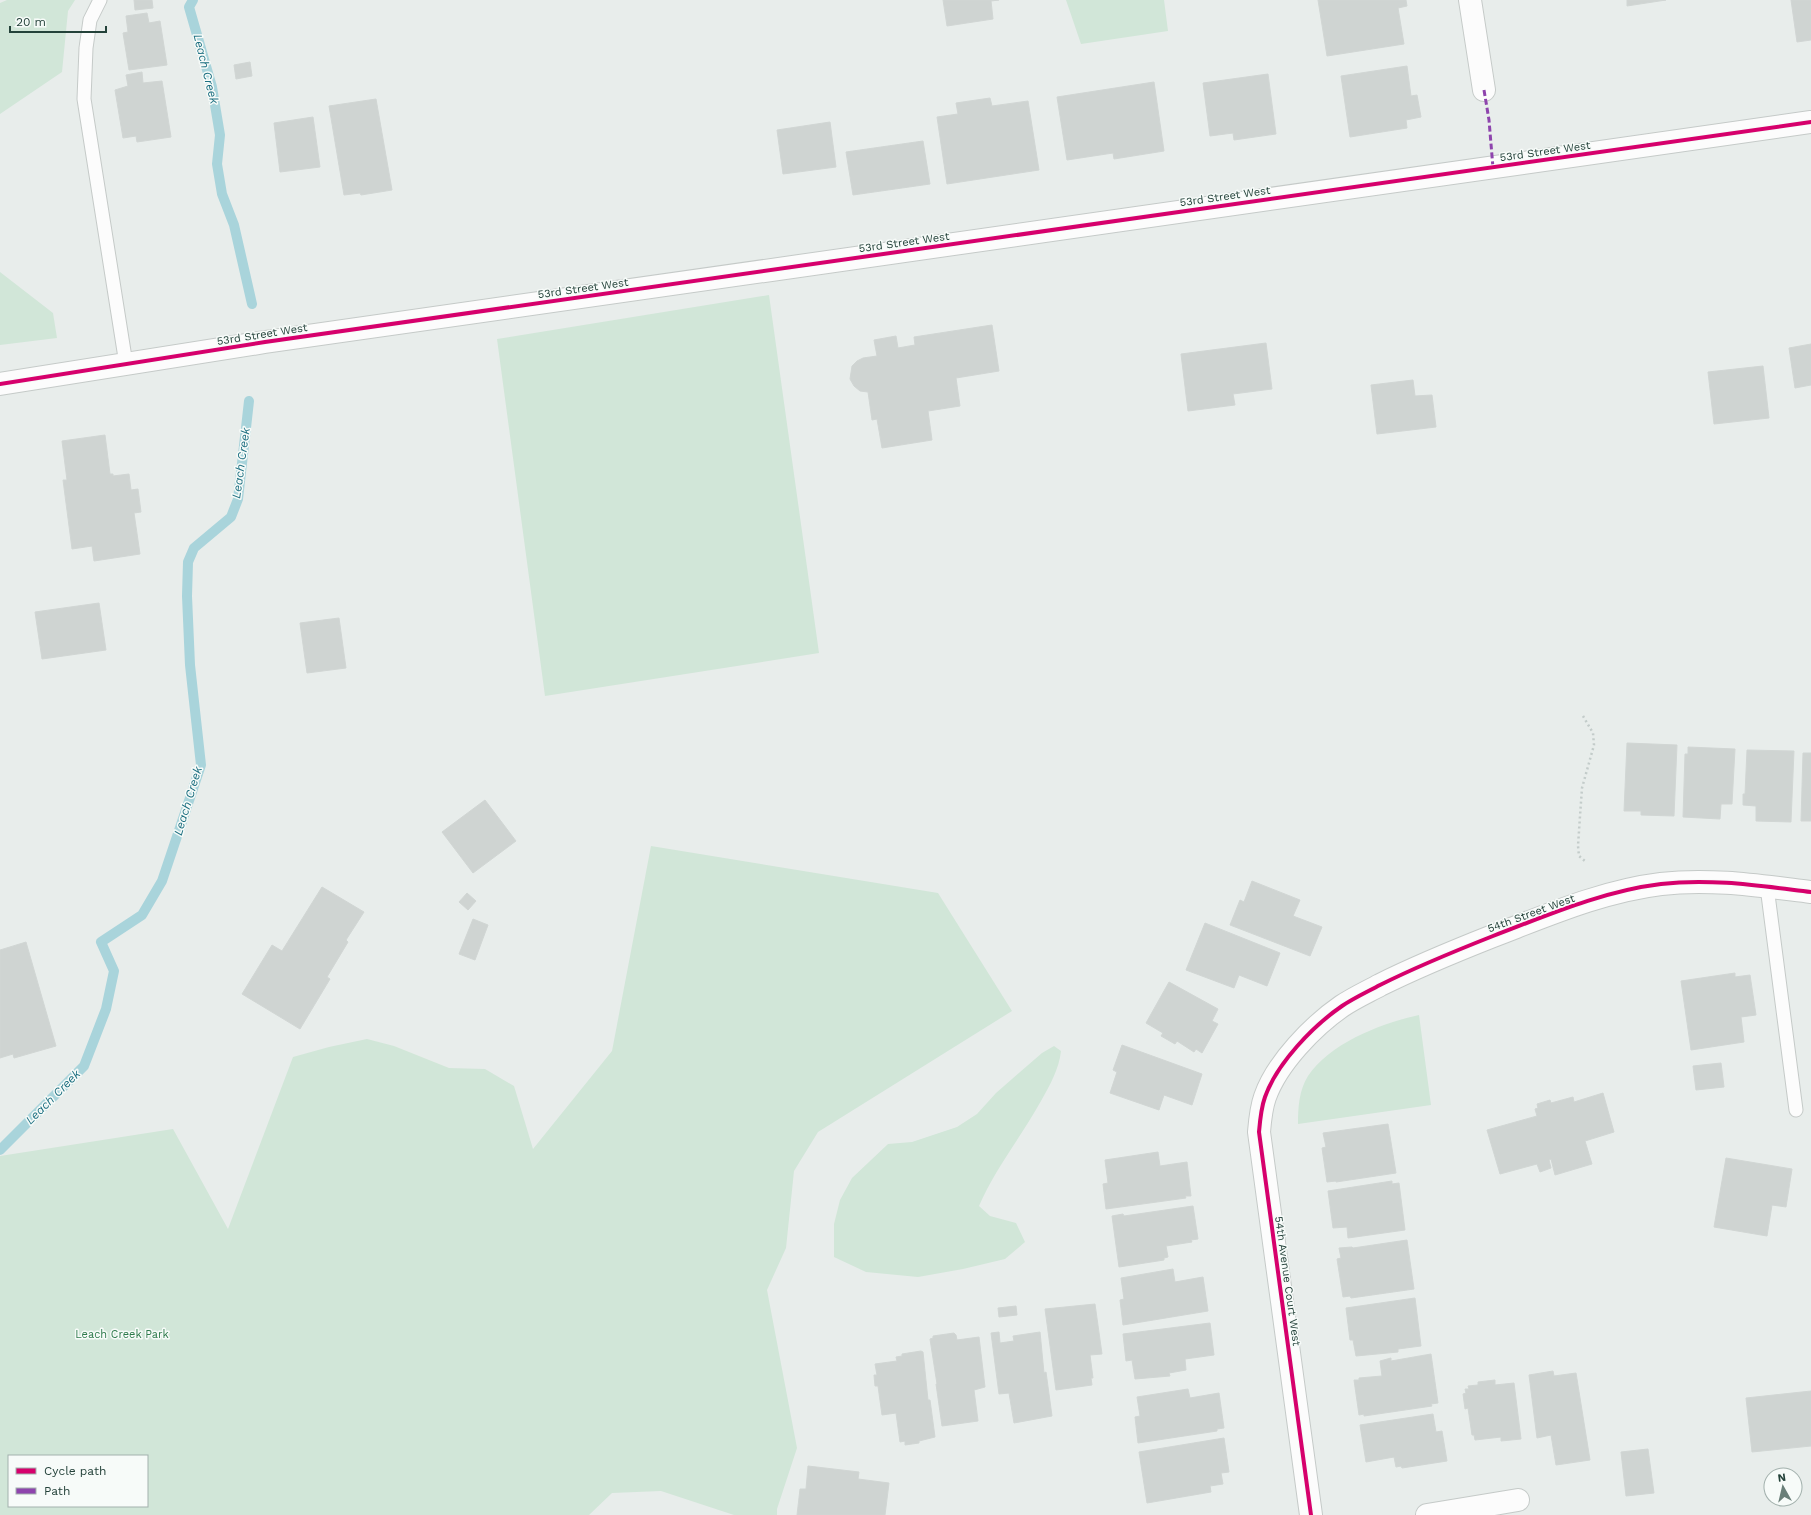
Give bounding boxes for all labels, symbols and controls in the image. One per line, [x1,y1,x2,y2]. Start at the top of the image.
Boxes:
scale bar [10,8,106,34]
text: 20 m [16,15,46,29]
water label: Leach Creek [191,33,222,106]
street label: 53rd Street West [1499,139,1592,164]
street label: 53rd Street West [1179,184,1272,209]
street label: 53rd Street West [858,230,951,255]
street label: 53rd Street West [537,276,630,301]
street label: 53rd Street West [216,321,309,348]
water label: Leach Creek [229,426,253,499]
water label: Leach Creek [171,764,205,837]
street label: 54th Street West [1486,892,1577,935]
water label: Leach Creek [23,1066,84,1127]
street label: 54th Avenue Court West [1272,1215,1303,1347]
park label: Leach Creek Park [75,1328,169,1341]
legend [8,1455,148,1507]
text: Cycle path [44,1464,106,1478]
north arrow [1763,1467,1803,1507]
text: N [1777,1471,1787,1485]
text: Path [44,1484,70,1498]

